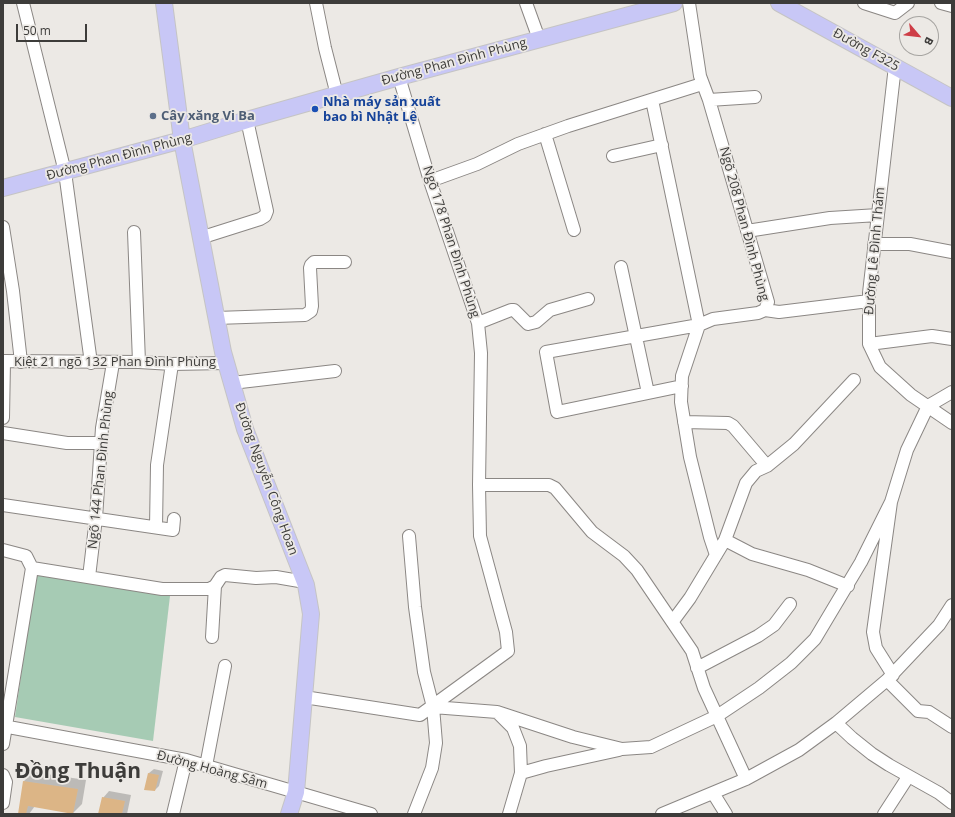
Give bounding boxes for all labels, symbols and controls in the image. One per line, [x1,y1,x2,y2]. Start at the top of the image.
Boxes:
scale bar [18,16,89,42]
north arrow [899,16,939,56]
text: 50 m [23,22,51,39]
street label: Đường F325 [830,25,902,75]
street label: Đường Phan Đình Phùng [380,35,528,89]
text: B [921,35,938,48]
place label: Nhà máy sản xuất bao bì Nhật Lệ [323,94,441,125]
marker: Nhà máy sản xuất bao bì Nhật Lệ [310,104,320,114]
place label: Cây xăng Vi Ba [161,108,255,124]
marker: Cây xăng Vi Ba [148,111,158,121]
street label: Đường Phan Đình Phùng [45,130,193,184]
street label: Ngõ 208 Phan Đình Phùng [716,145,772,303]
street label: Ngõ 178 Phan Đình Phùng [419,164,483,320]
street label: Đường Lê Đình Thám [862,186,888,316]
street label: Kiệt 21 ngõ 132 Phan Đình Phùng [14,354,216,370]
street label: Ngõ 144 Phan Đình Phùng [85,390,117,550]
street label: Đường Nguyễn Công Hoan [231,401,301,557]
street label: Đường Hoàng Sâm [155,748,269,792]
district label: Đồng Thuận [15,759,141,785]

